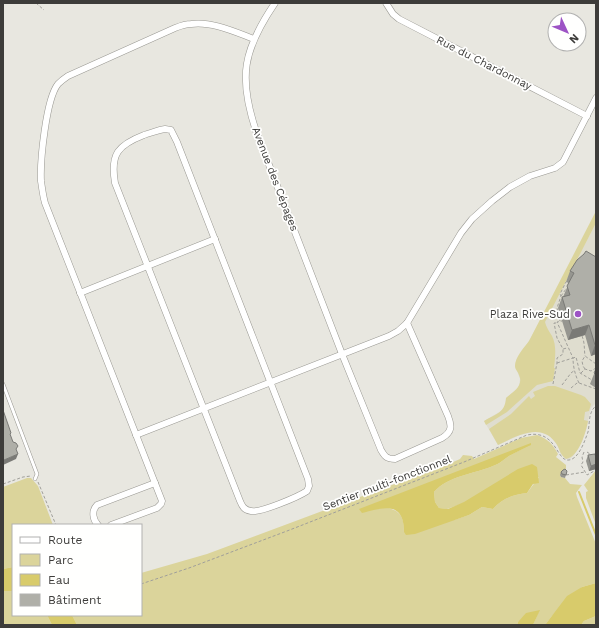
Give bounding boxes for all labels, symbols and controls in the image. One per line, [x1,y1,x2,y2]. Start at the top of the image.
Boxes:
north arrow [547,12,587,52]
text: N [566,31,581,46]
street label: Rue du Chardonnay [434,33,534,93]
street label: Avenue des Cépages [249,125,301,233]
place label: Plaza Rive-Sud [490,308,570,321]
marker: Plaza Rive-Sud [573,309,583,319]
street label: Sentier multi-fonctionnel [321,452,454,514]
legend [12,524,142,616]
text: Route [48,533,82,547]
text: Parc [48,553,74,567]
text: Eau [48,573,70,587]
text: Bâtiment [48,593,101,607]

